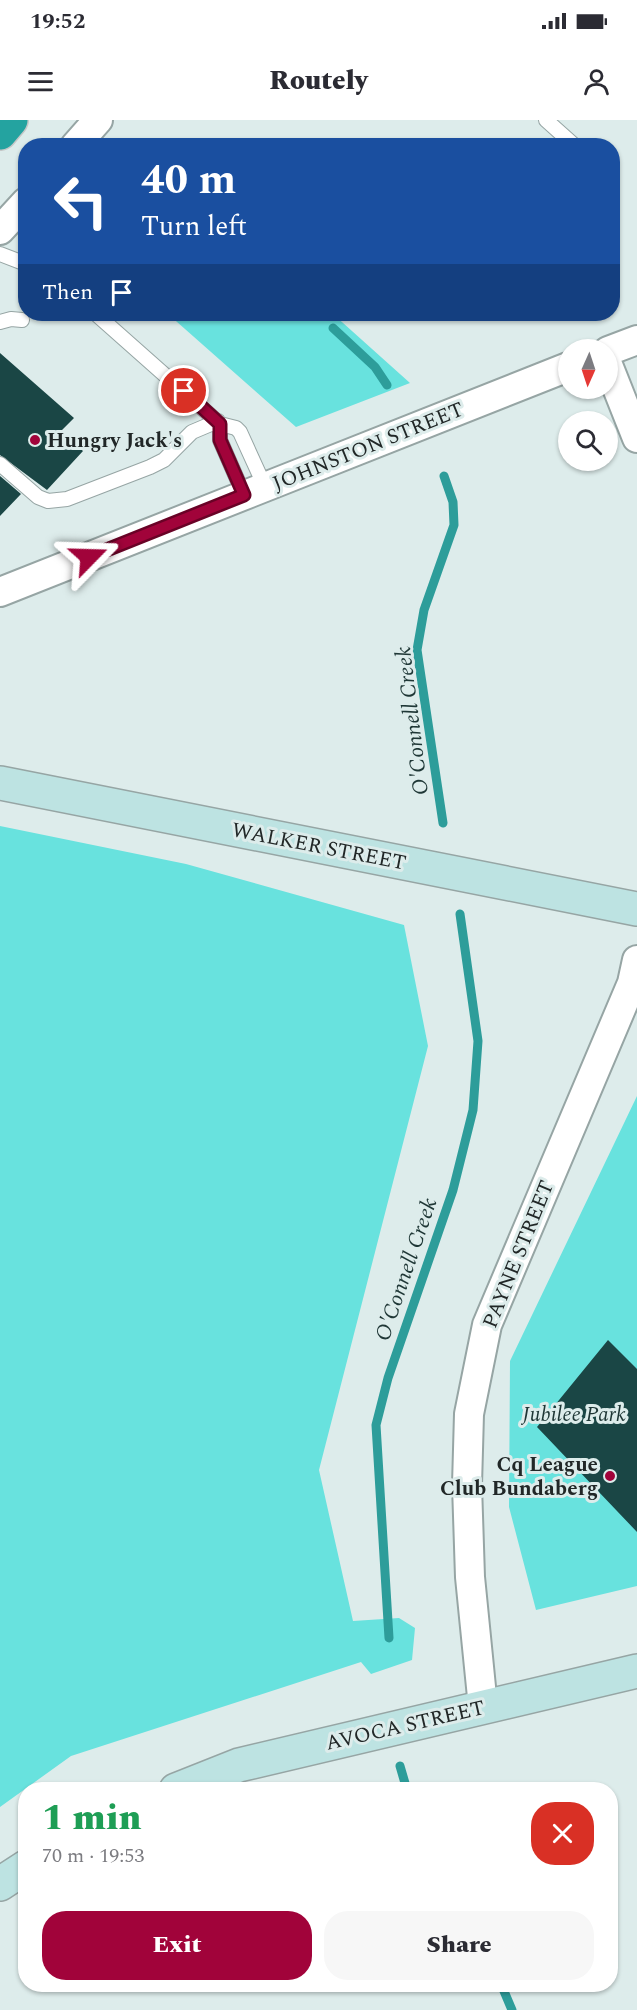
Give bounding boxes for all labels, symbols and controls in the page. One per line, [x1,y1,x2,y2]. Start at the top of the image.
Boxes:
text: 19:52 [30,5,85,38]
text: Routely [269,60,368,102]
icon: menu [24,65,57,98]
icon: person [580,65,613,98]
text: 40 m [141,149,236,212]
icon: left [42,162,120,240]
text: Turn left [141,206,247,248]
text: Then [42,276,93,309]
icon: arrive [105,276,138,309]
north arrow [558,339,618,399]
map controls [558,339,618,471]
pin [158,365,209,416]
icon: arrive [167,374,200,407]
street label: JOHNSTON STREET [268,394,469,500]
button: search [558,411,618,471]
place label: Hungry Jack's [47,425,182,457]
marker: Hungry Jack's [28,433,42,447]
position arrow [57,525,121,589]
water label: O'Connell Creek [387,645,438,797]
street label: WALKER STREET [229,814,409,880]
street label: PAYNE STREET [475,1176,563,1333]
water label: O'Connell Creek [367,1194,446,1345]
park label: Jubilee Park [520,1399,626,1431]
place label: Cq League Club Bundaberg [440,1449,598,1505]
marker: Cq League Club Bundaberg [603,1469,617,1483]
street label: AVOCA STREET [322,1692,488,1760]
text: 1 min [42,1791,142,1846]
button: close [531,1802,594,1865]
text: 70 m · 19:53 [42,1841,144,1871]
button: Exit [42,1911,312,1980]
button: Share [324,1911,594,1980]

